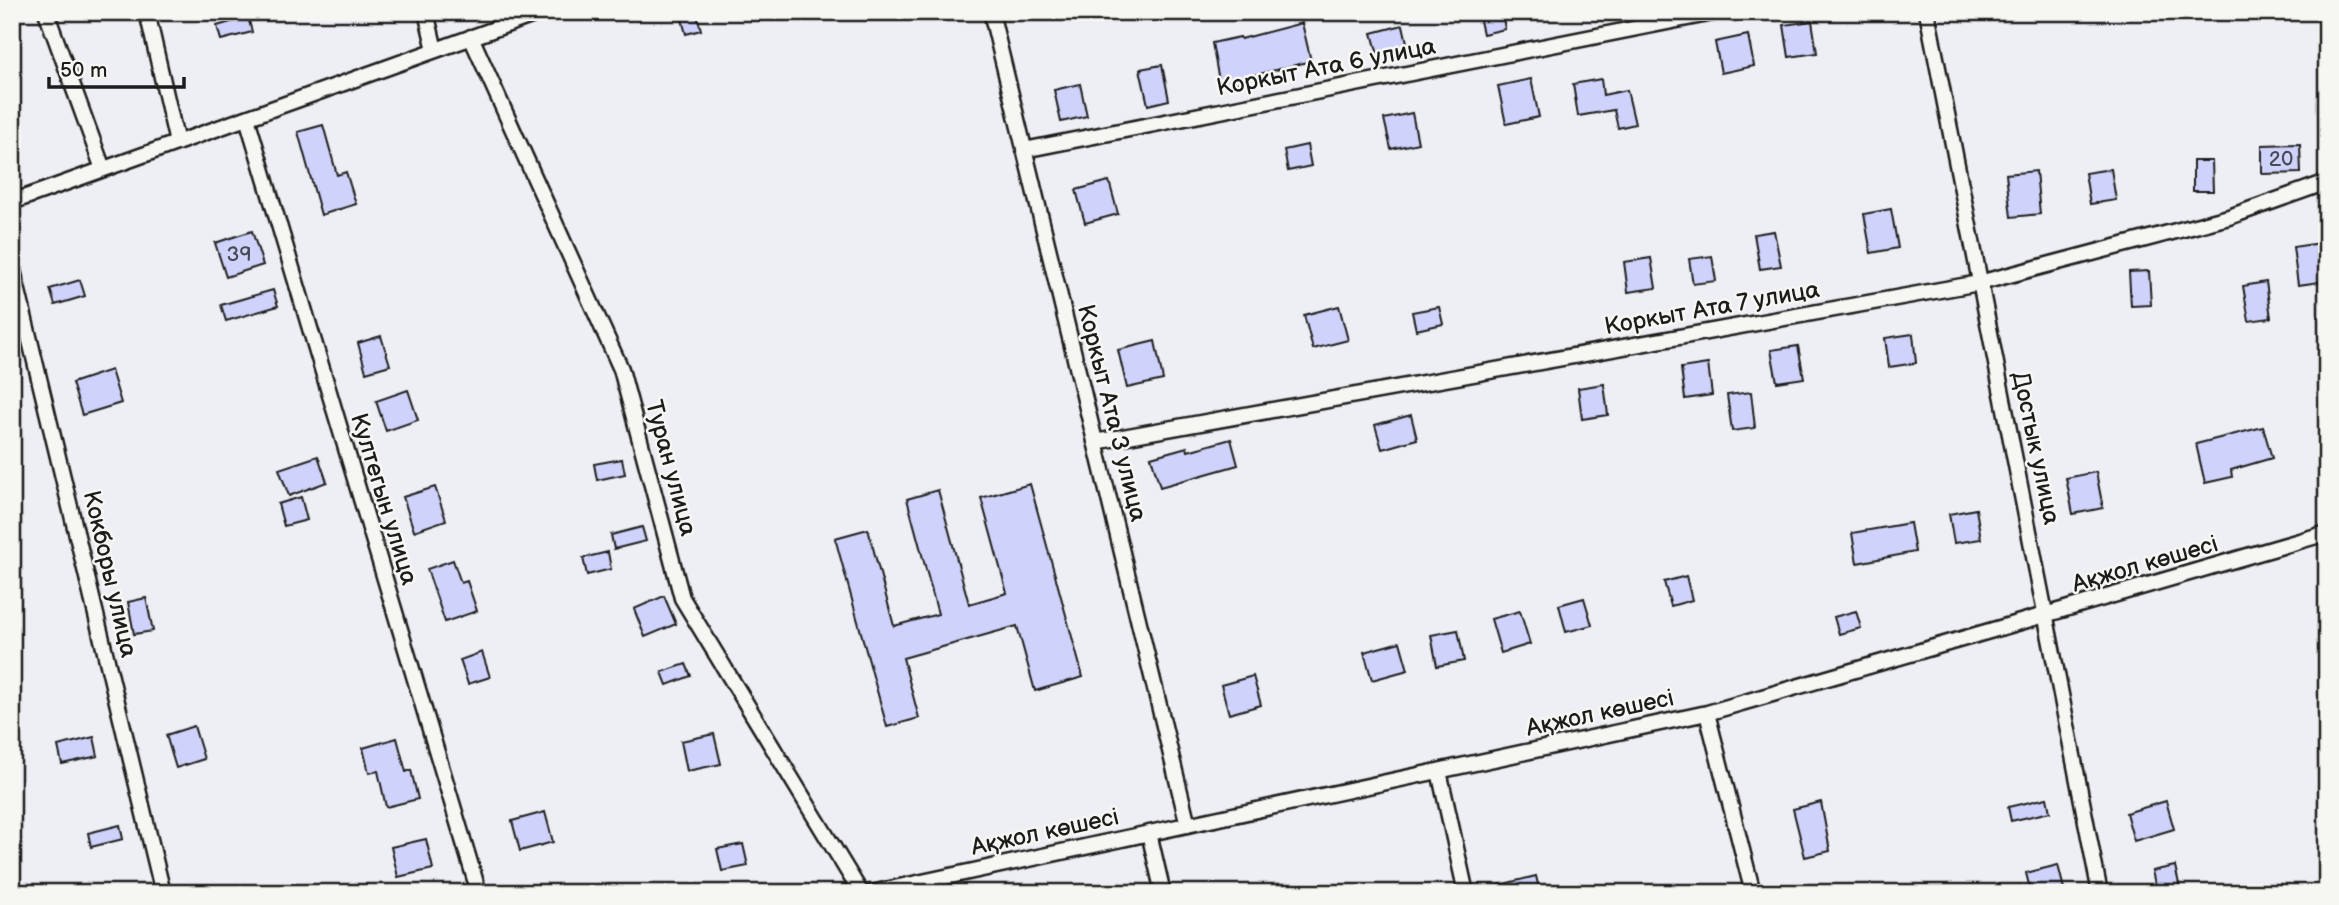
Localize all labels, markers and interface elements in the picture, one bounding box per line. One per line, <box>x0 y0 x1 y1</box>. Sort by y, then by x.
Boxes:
street label: Коркыт Ата 6 улица <box>1214 32 1438 102</box>
scale bar <box>49 46 184 90</box>
text: 50 m <box>60 58 107 83</box>
house number: 20 <box>2269 147 2293 172</box>
house number: 39 <box>226 242 252 267</box>
street label: Коркыт Ата 7 улица <box>1602 275 1822 341</box>
street label: Коркыт Ата 3 улица <box>1071 301 1153 525</box>
street label: Достык улица <box>2006 369 2066 527</box>
street label: Туран улица <box>639 397 703 539</box>
street label: Култегын улица <box>344 410 424 588</box>
street label: Кокборы улица <box>77 488 143 660</box>
street label: Ақжол көшесі <box>2068 529 2221 599</box>
street label: Ақжол көшесі <box>1522 683 1677 743</box>
street label: Ақжол көшесі <box>967 802 1122 862</box>

